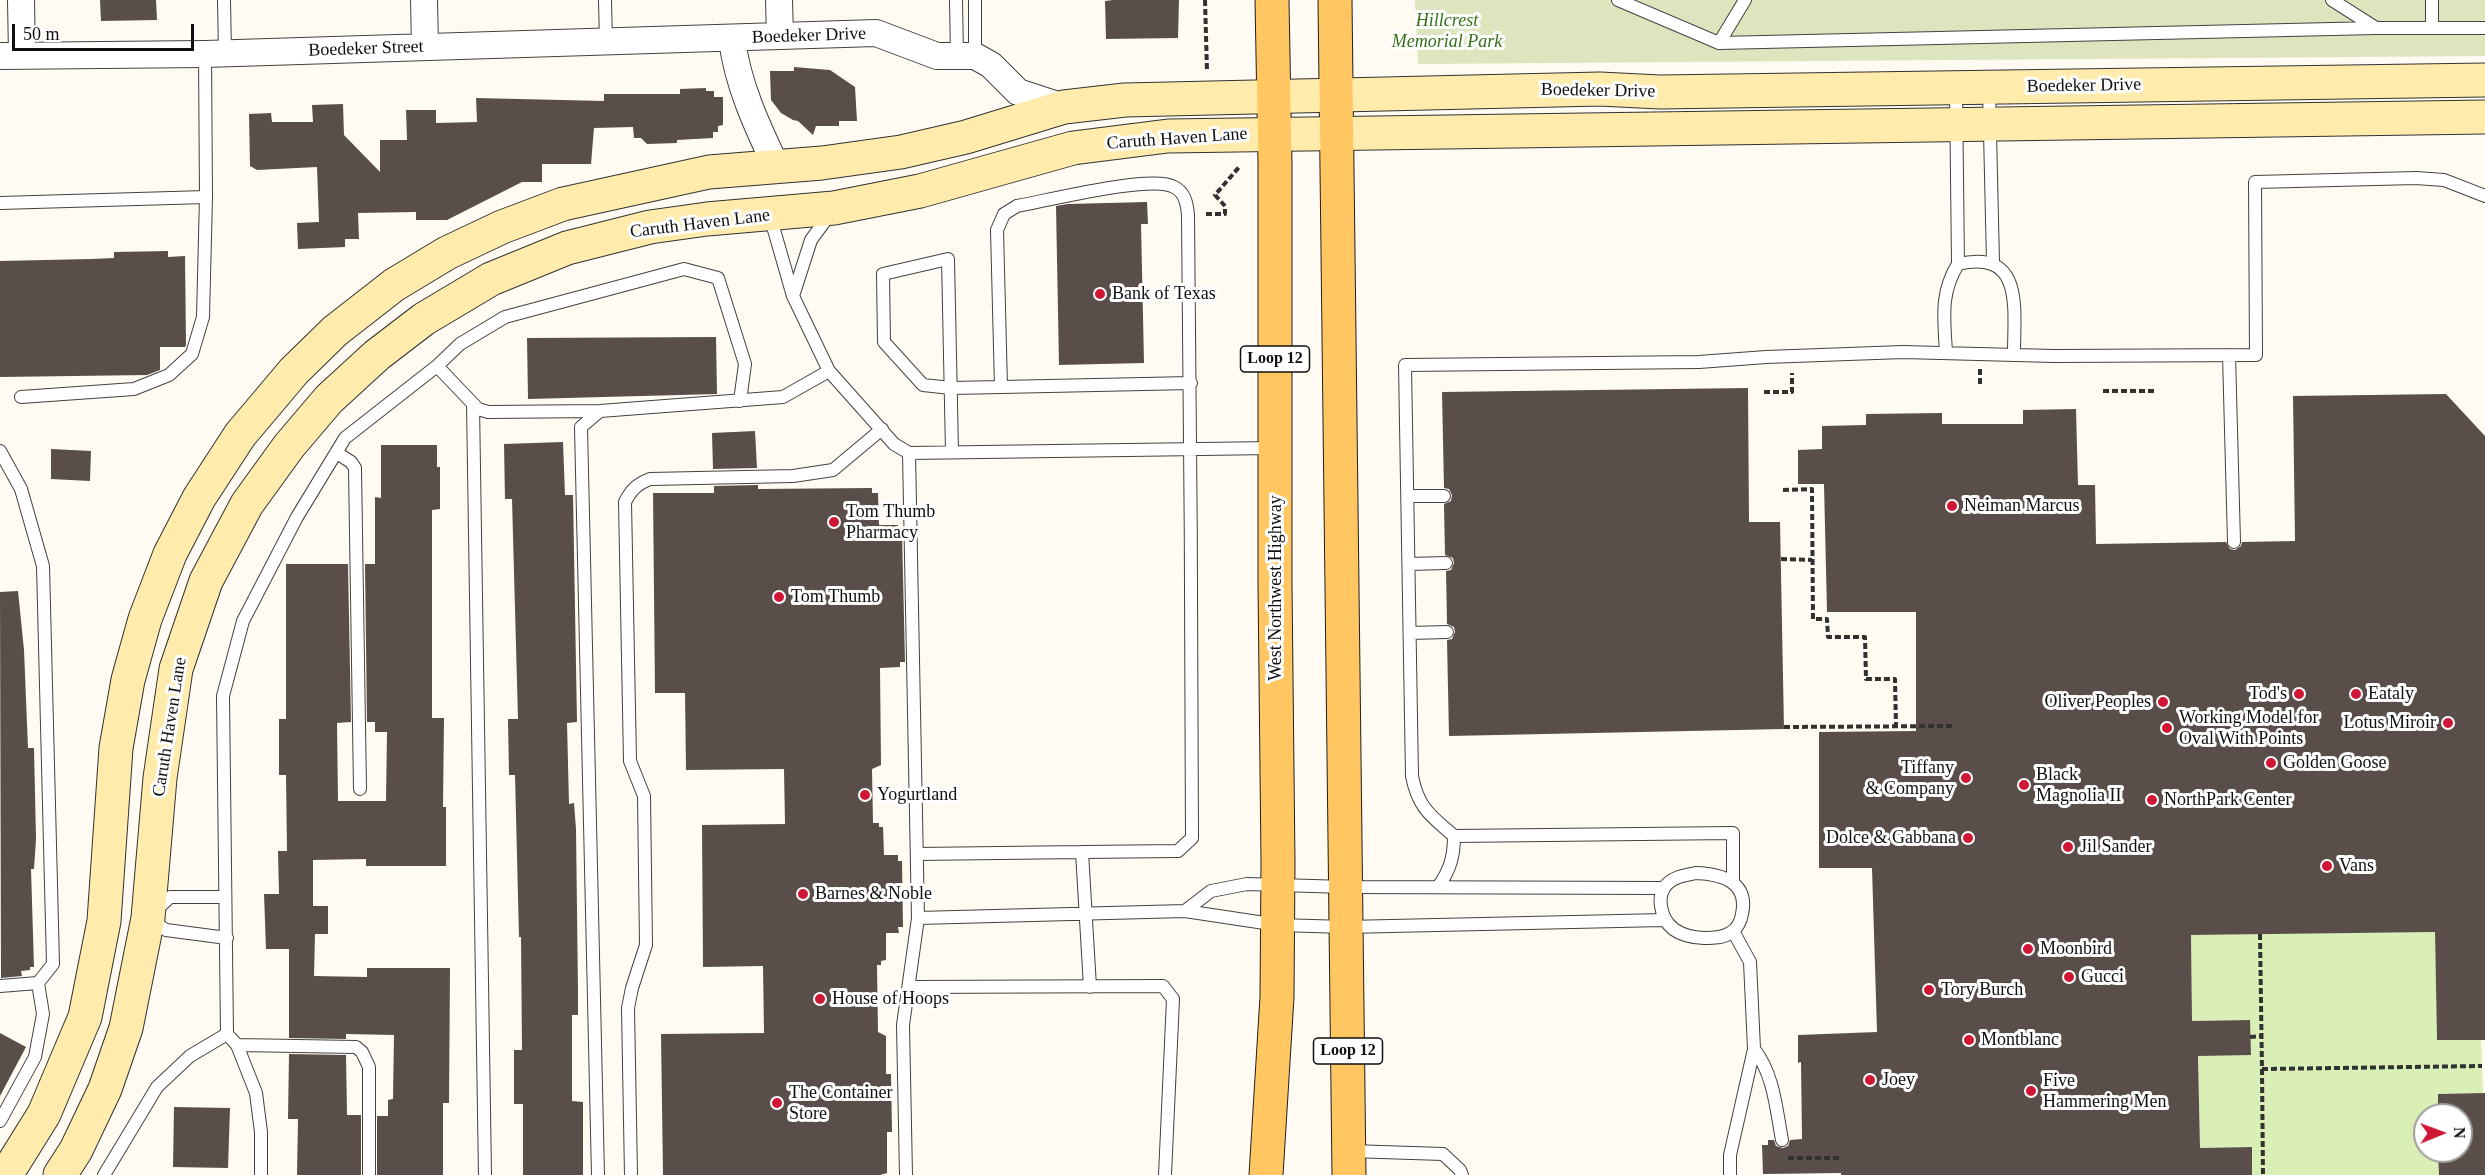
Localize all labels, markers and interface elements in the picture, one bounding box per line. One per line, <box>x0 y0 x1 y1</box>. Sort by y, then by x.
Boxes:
park label: Hillcrest Memorial Park <box>1392 10 1502 52</box>
scale bar <box>15 12 196 50</box>
street label: Boedeker Drive <box>751 23 867 49</box>
text: 50 m <box>23 24 60 44</box>
street label: Boedeker Street <box>308 36 424 62</box>
street label: Boedeker Drive <box>2027 74 2141 98</box>
street label: Boedeker Drive <box>1541 79 1655 103</box>
street label: Caruth Haven Lane <box>1106 123 1248 155</box>
street label: Caruth Haven Lane <box>629 205 771 243</box>
place label: Bank of Texas <box>1112 283 1216 305</box>
marker: Bank of Texas <box>1093 287 1107 301</box>
road number: Loop 12 <box>1240 346 1310 372</box>
street label: West Northwest Highway <box>1265 495 1287 681</box>
place label: Neiman Marcus <box>1964 495 2079 517</box>
marker: Neiman Marcus <box>1945 499 1959 513</box>
place label: Tom Thumb Pharmacy <box>846 501 935 544</box>
marker: Tom Thumb Pharmacy <box>827 515 841 529</box>
place label: Tom Thumb <box>791 586 880 608</box>
marker: Tom Thumb <box>772 590 786 604</box>
street label: Caruth Haven Lane <box>148 656 192 798</box>
place label: Tod's <box>2249 683 2287 705</box>
place label: Eataly <box>2368 683 2414 705</box>
marker: Tod's <box>2292 687 2306 701</box>
marker: Eataly <box>2349 687 2363 701</box>
place label: Oliver Peoples <box>2045 691 2151 713</box>
marker: Oliver Peoples <box>2156 695 2170 709</box>
place label: Working Model for Oval With Points <box>2179 707 2319 750</box>
place label: Lotus Miroir <box>2344 712 2436 734</box>
marker: Lotus Miroir <box>2441 716 2455 730</box>
marker: Working Model for Oval With Points <box>2160 721 2174 735</box>
place label: Golden Goose <box>2283 752 2386 774</box>
marker: Golden Goose <box>2264 756 2278 770</box>
place label: Tiffany & Company <box>1866 757 1954 800</box>
place label: Black Magnolia II <box>2036 764 2121 806</box>
marker: Tiffany & Company <box>1959 771 1973 785</box>
marker: Black Magnolia II <box>2017 778 2031 792</box>
place label: Yogurtland <box>877 784 957 806</box>
marker: Yogurtland <box>858 788 872 802</box>
place label: NorthPark Center <box>2164 789 2291 811</box>
marker: NorthPark Center <box>2145 793 2159 807</box>
place label: Dolce & Gabbana <box>1826 827 1956 849</box>
marker: Dolce & Gabbana <box>1961 831 1975 845</box>
place label: Jil Sander <box>2080 836 2151 858</box>
marker: Jil Sander <box>2061 840 2075 854</box>
place label: Vans <box>2339 855 2374 877</box>
marker: Vans <box>2320 859 2334 873</box>
place label: Barnes & Noble <box>815 883 932 905</box>
marker: Barnes & Noble <box>796 887 810 901</box>
place label: Moonbird <box>2040 938 2112 960</box>
marker: Moonbird <box>2021 942 2035 956</box>
place label: Gucci <box>2081 966 2124 988</box>
marker: Gucci <box>2062 970 2076 984</box>
place label: Tory Burch <box>1941 979 2023 1001</box>
marker: Tory Burch <box>1922 983 1936 997</box>
place label: House of Hoops <box>832 988 949 1010</box>
marker: House of Hoops <box>813 992 827 1006</box>
place label: Montblanc <box>1981 1029 2059 1051</box>
marker: Montblanc <box>1962 1033 1976 1047</box>
road number: Loop 12 <box>1314 1038 1382 1064</box>
place label: Joey <box>1882 1069 1915 1091</box>
place label: Five Hammering Men <box>2043 1070 2166 1112</box>
marker: Joey <box>1863 1073 1877 1087</box>
place label: The Container Store <box>789 1082 892 1124</box>
marker: Five Hammering Men <box>2024 1084 2038 1098</box>
marker: The Container Store <box>770 1096 784 1110</box>
north arrow <box>2413 1103 2473 1163</box>
text: N <box>2451 1127 2468 1139</box>

